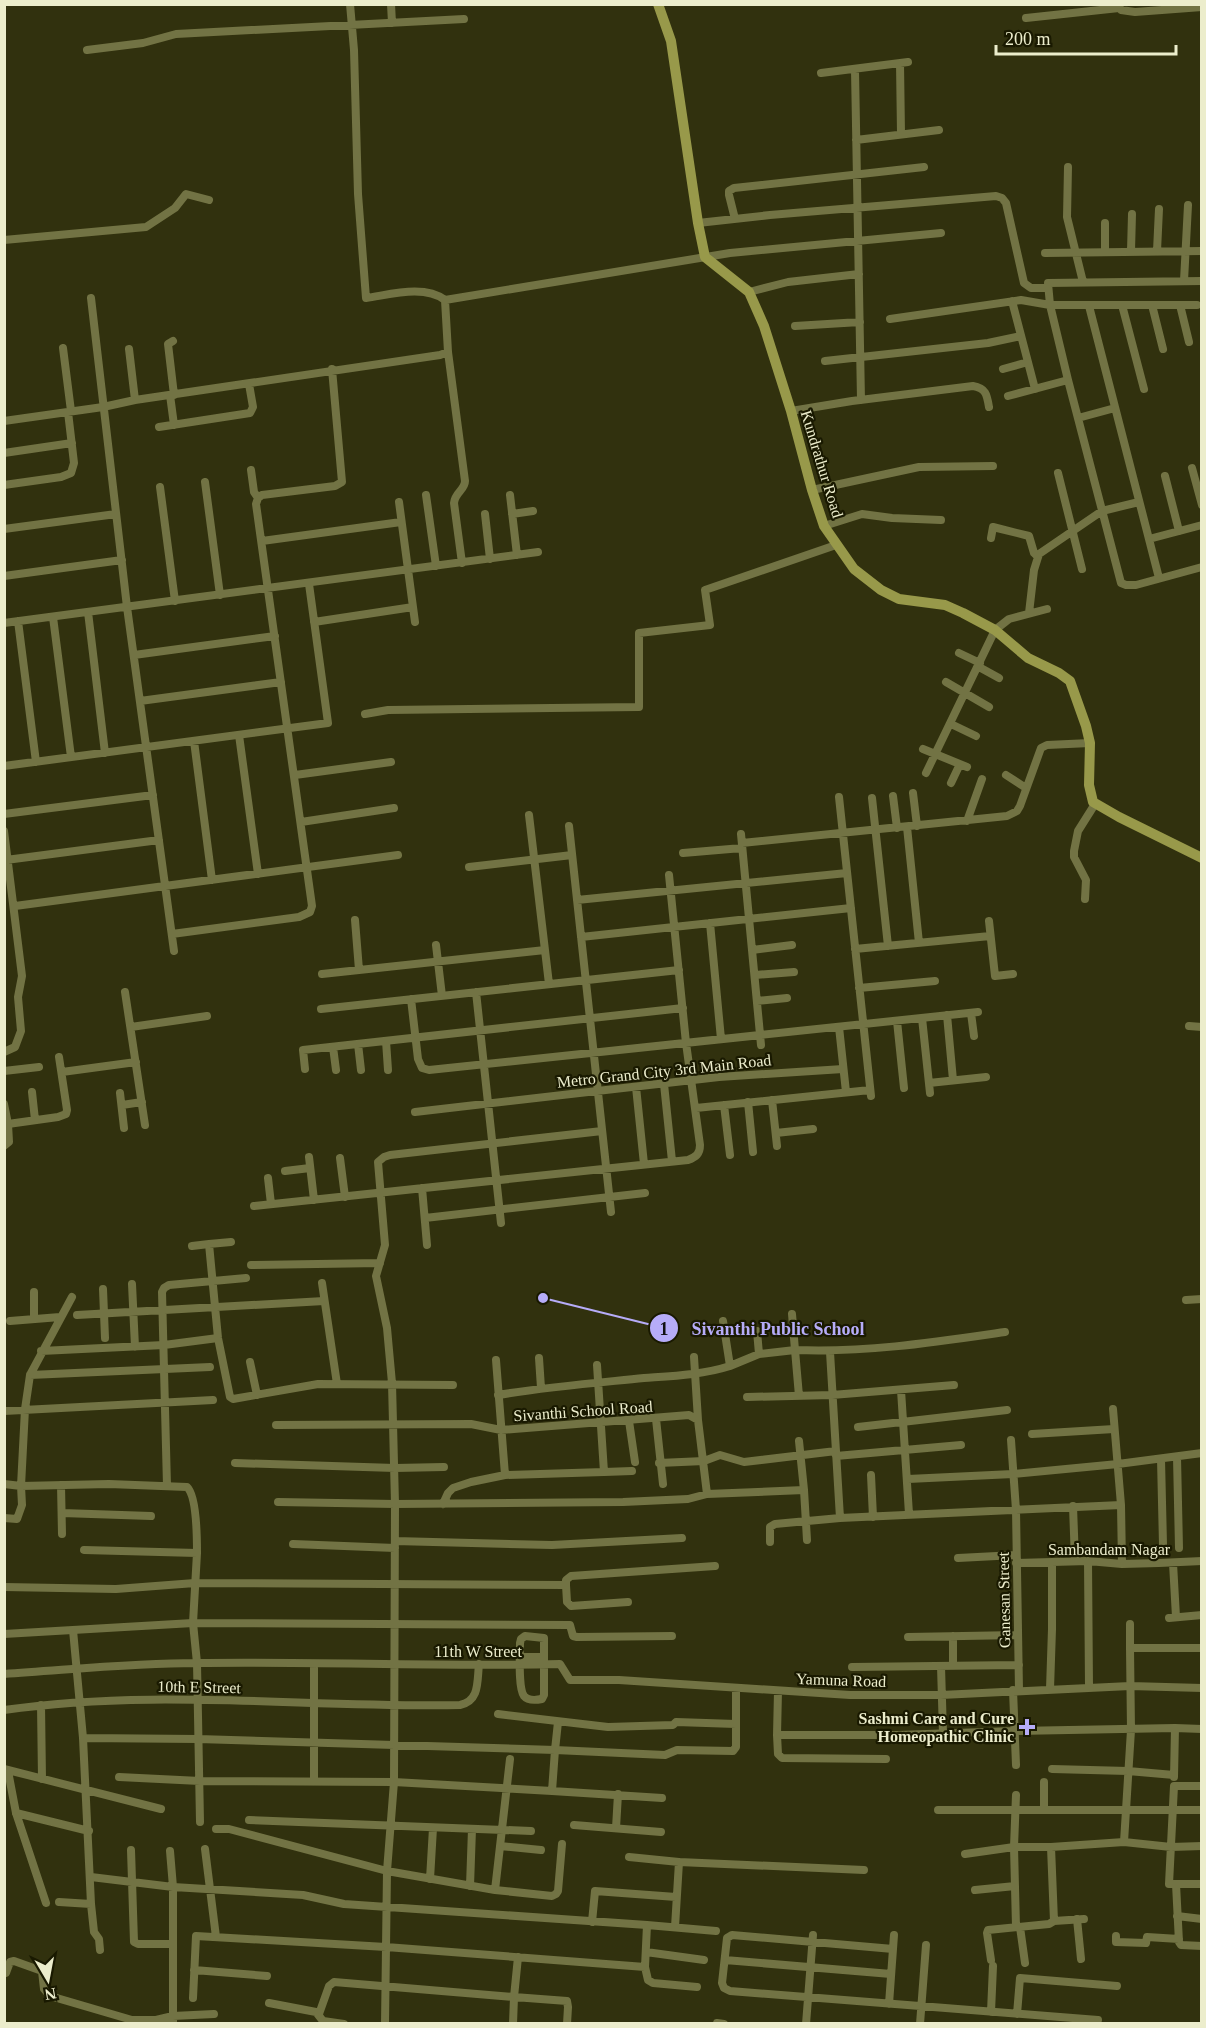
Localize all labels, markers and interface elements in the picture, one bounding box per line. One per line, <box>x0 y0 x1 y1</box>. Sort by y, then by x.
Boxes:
scale bar <box>996 18 1176 56</box>
text: 200 m <box>1005 29 1051 49</box>
street label: Kundrathur Road <box>798 408 846 520</box>
street label: Metro Grand City 3rd Main Road <box>556 1051 772 1092</box>
callout: Sivanthi Public School <box>649 1310 877 1346</box>
text: 1 <box>660 1319 669 1339</box>
text: Sivanthi Public School <box>691 1319 865 1339</box>
street label: Sivanthi School Road <box>513 1398 653 1424</box>
street label: Sambandam Nagar <box>1048 1541 1171 1559</box>
street label: Ganesan Street <box>995 1551 1013 1648</box>
street label: 11th W Street <box>434 1643 522 1660</box>
street label: Yamuna Road <box>796 1670 886 1690</box>
street label: 10th E Street <box>157 1678 241 1696</box>
place label: Sashmi Care and Cure Homeopathic Clinic <box>859 1710 1014 1746</box>
marker: Sashmi Care and Cure Homeopathic Clinic <box>1018 1718 1036 1736</box>
north arrow <box>18 1950 78 2010</box>
text: N <box>43 1985 58 2004</box>

